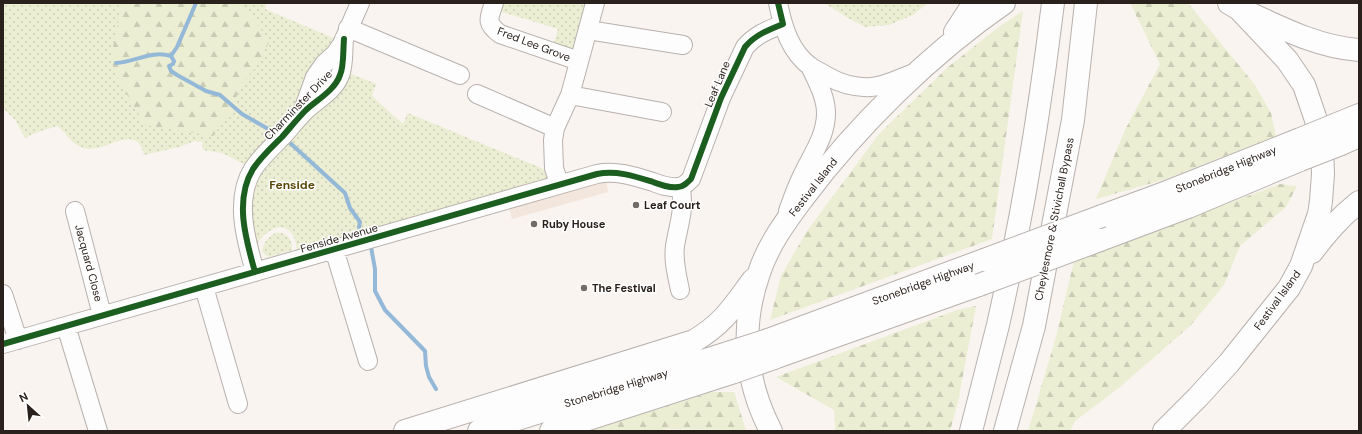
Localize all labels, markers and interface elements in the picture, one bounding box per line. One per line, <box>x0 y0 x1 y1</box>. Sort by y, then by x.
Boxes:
street label: Fred Lee Grove <box>496 24 572 64</box>
street label: Leaf Lane <box>701 59 733 109</box>
street label: Charminster Drive <box>261 67 335 143</box>
street label: Cheylesmore & Stivichall Bypass <box>1031 136 1077 302</box>
street label: Stonebridge Highway <box>1173 142 1279 196</box>
street label: Festival Island <box>786 155 840 219</box>
district label: Fenside <box>269 177 315 193</box>
place label: Leaf Court <box>644 198 701 212</box>
marker: Leaf Court <box>631 200 641 210</box>
place label: Ruby House <box>542 217 606 231</box>
marker: Ruby House <box>529 219 539 229</box>
street label: Fenside Avenue <box>299 220 379 256</box>
street label: Jacquard Close <box>72 223 106 303</box>
street label: Stonebridge Highway <box>870 258 976 308</box>
street label: Festival Island <box>1251 267 1304 333</box>
place label: The Festival <box>592 281 656 295</box>
marker: The Festival <box>579 283 589 293</box>
street label: Stonebridge Highway <box>562 366 670 410</box>
north arrow <box>8 386 48 426</box>
text: N <box>17 389 30 405</box>

